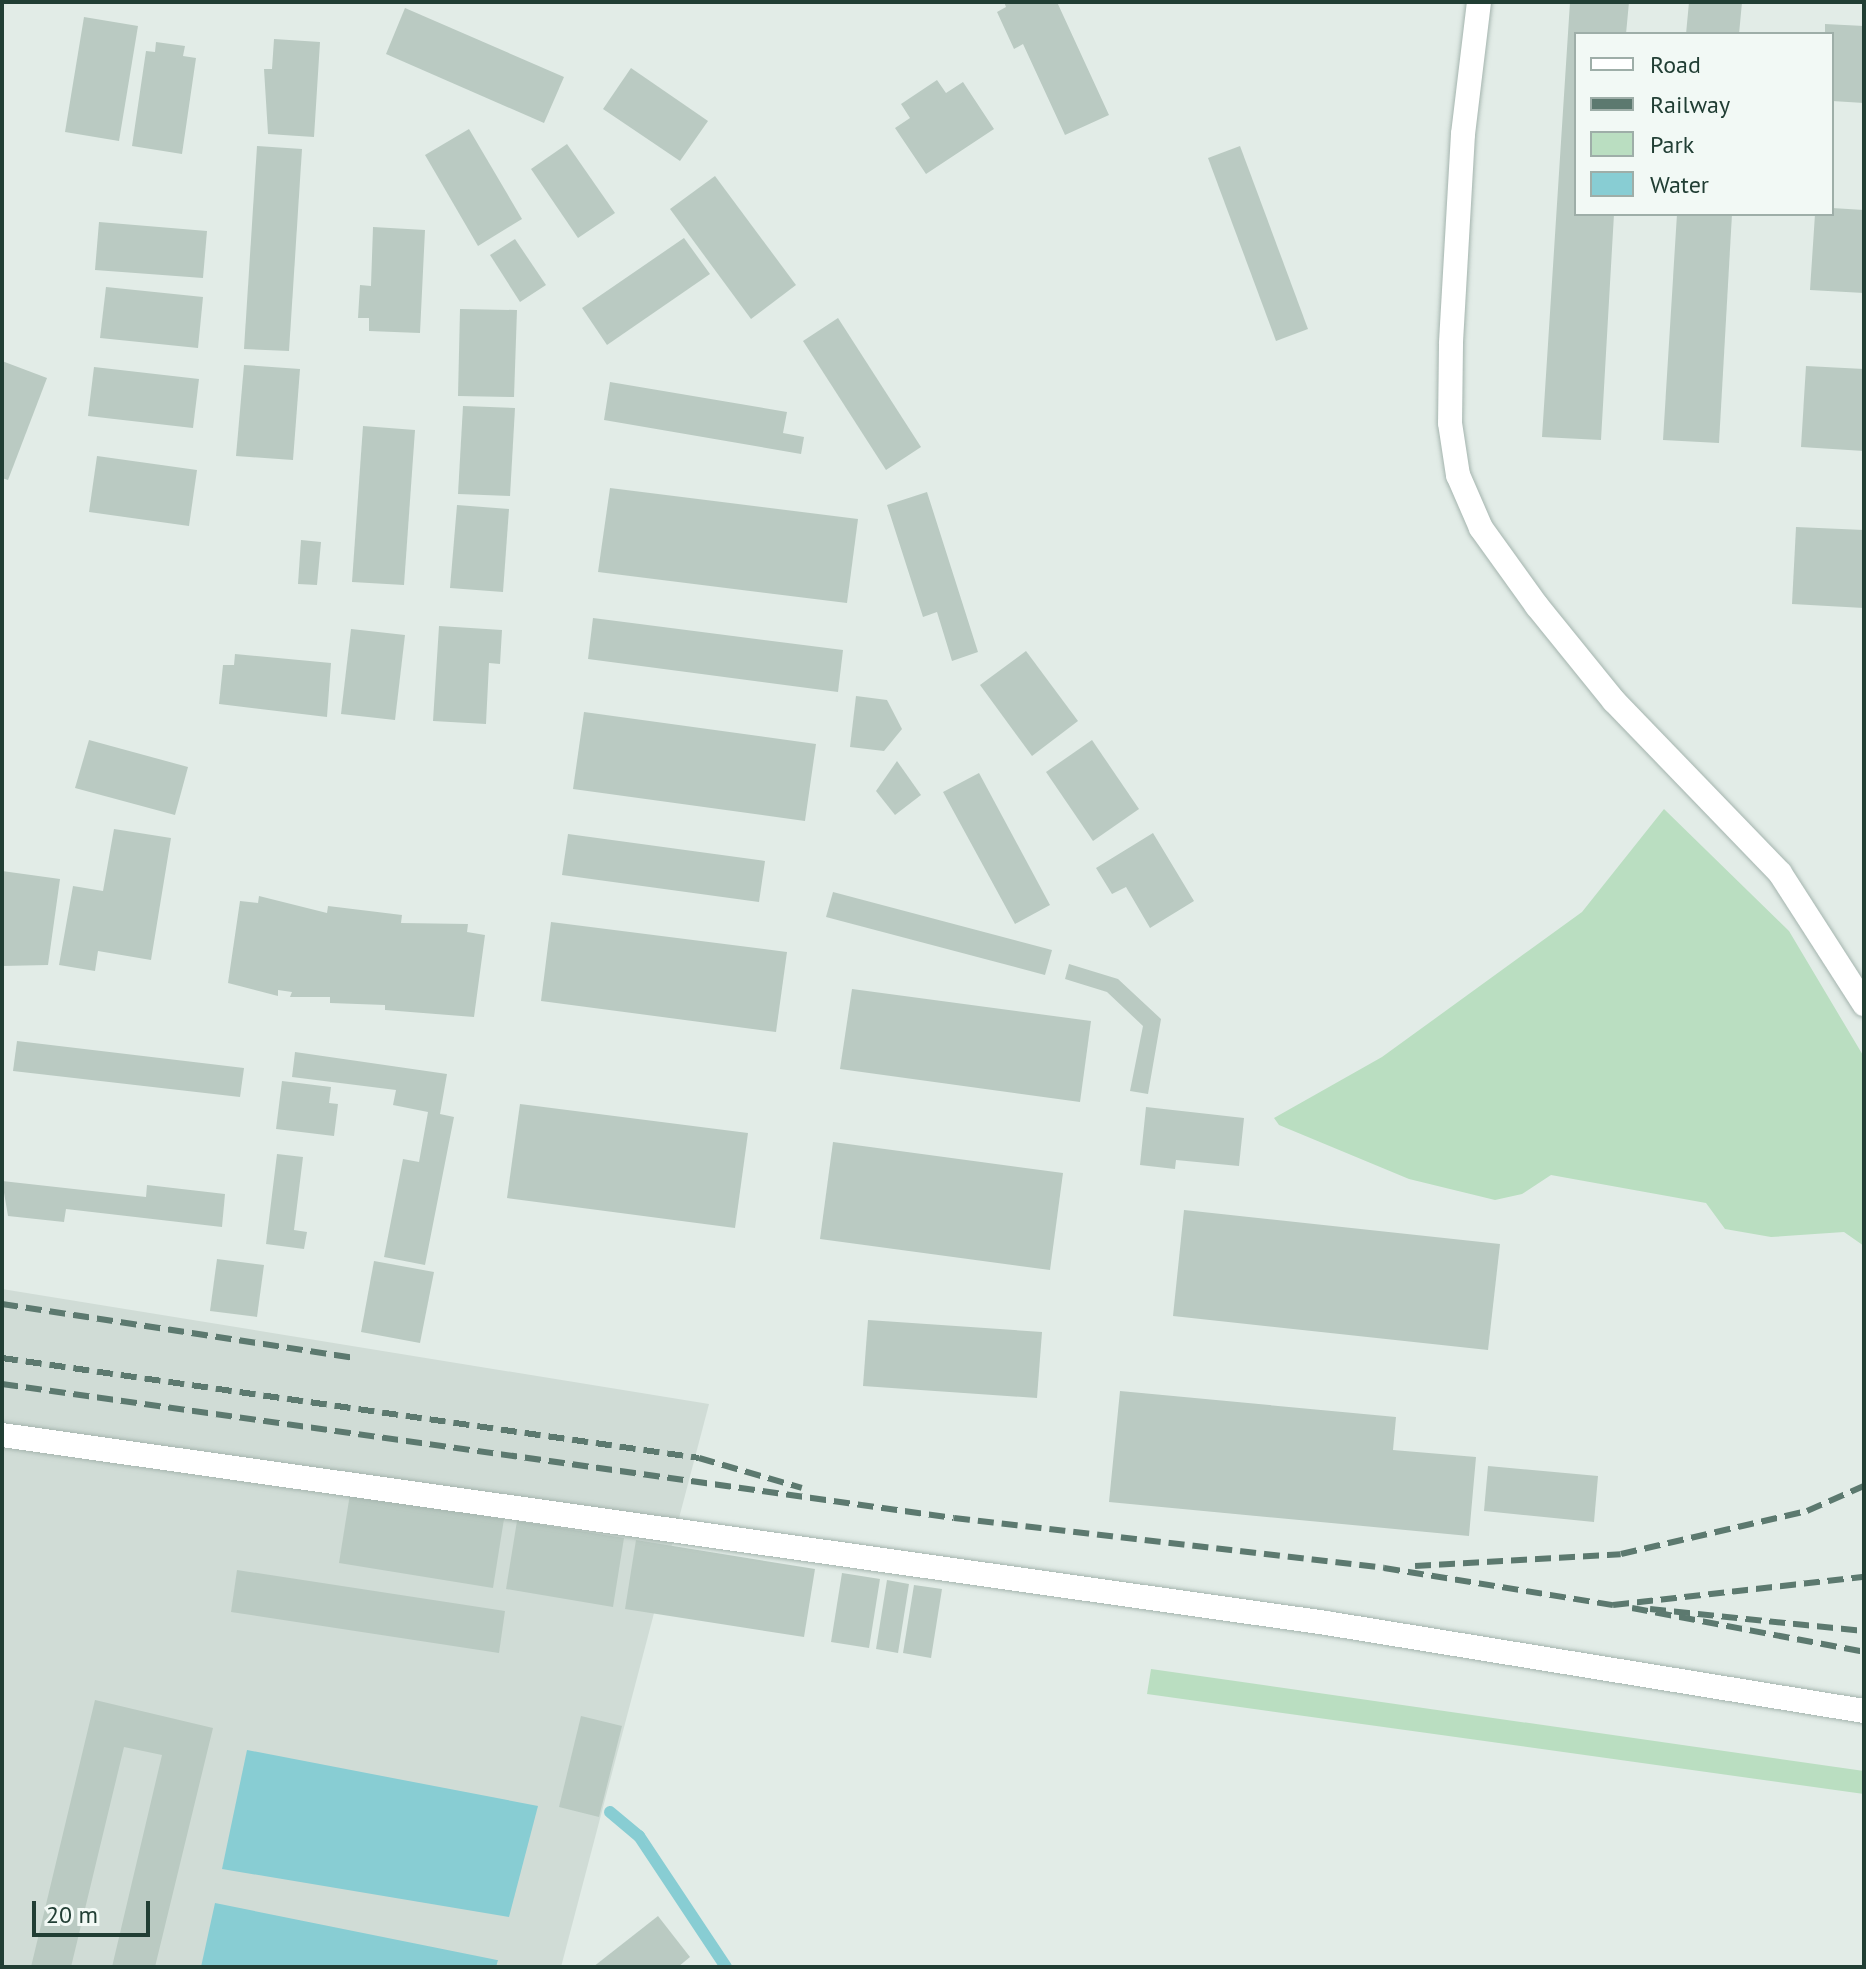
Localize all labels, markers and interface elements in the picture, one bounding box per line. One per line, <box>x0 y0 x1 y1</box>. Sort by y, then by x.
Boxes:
legend <box>1574 32 1834 216</box>
text: Road <box>1650 49 1701 80</box>
text: Railway <box>1650 89 1730 120</box>
text: Park <box>1650 129 1694 160</box>
text: Water <box>1650 169 1709 200</box>
scale bar <box>36 1885 154 1935</box>
text: 20 m <box>46 1899 98 1930</box>

